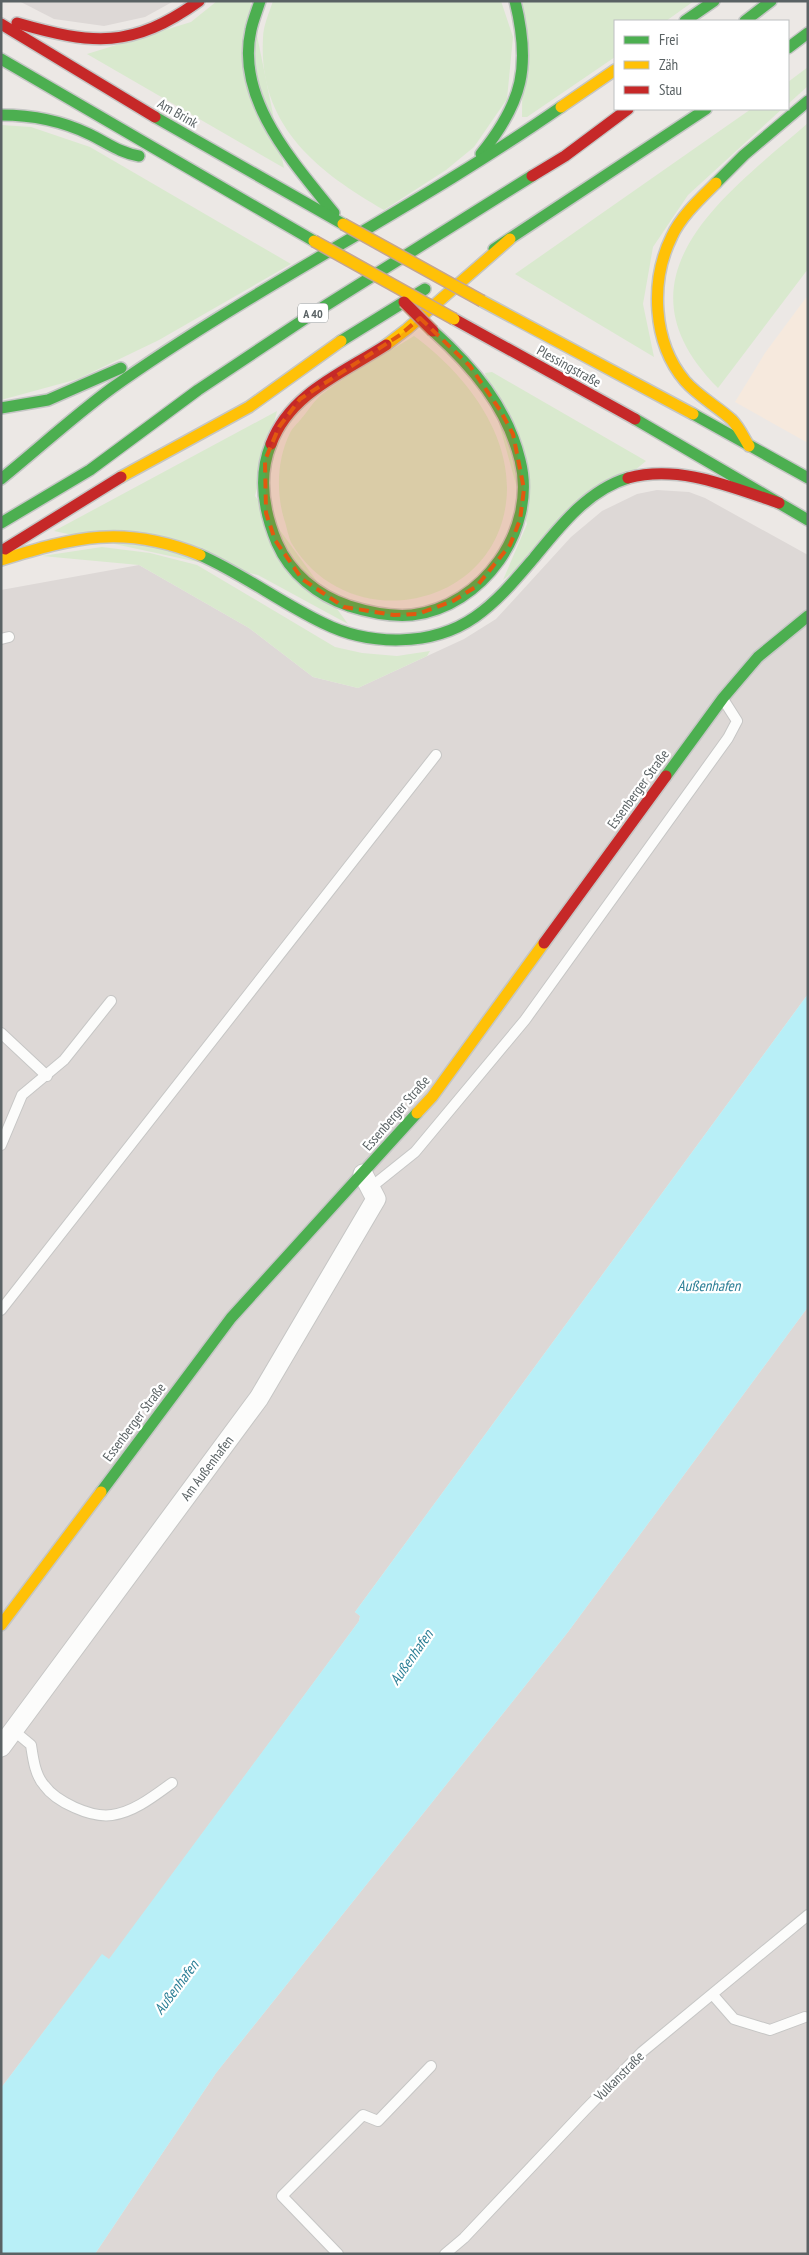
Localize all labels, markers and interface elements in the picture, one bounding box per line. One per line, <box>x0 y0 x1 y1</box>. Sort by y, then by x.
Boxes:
legend <box>614 20 789 110</box>
text: Frei <box>659 30 679 49</box>
text: Zäh <box>659 55 678 74</box>
text: Stau <box>659 80 682 99</box>
street label: Am Brink <box>155 94 202 132</box>
road number: A 40 <box>298 304 328 322</box>
street label: Plessingstraße <box>534 341 604 391</box>
street label: Essenberger Straße <box>603 746 673 832</box>
street label: Essenberger Straße <box>358 1072 434 1154</box>
water label: Außenhafen <box>678 1276 742 1295</box>
street label: Essenberger Straße <box>99 1379 169 1465</box>
street label: Am Außenhafen <box>177 1432 237 1504</box>
water label: Außenhafen <box>385 1625 438 1688</box>
water label: Außenhafen <box>150 1955 203 2018</box>
street label: Vulkanstraße <box>590 2047 648 2105</box>

